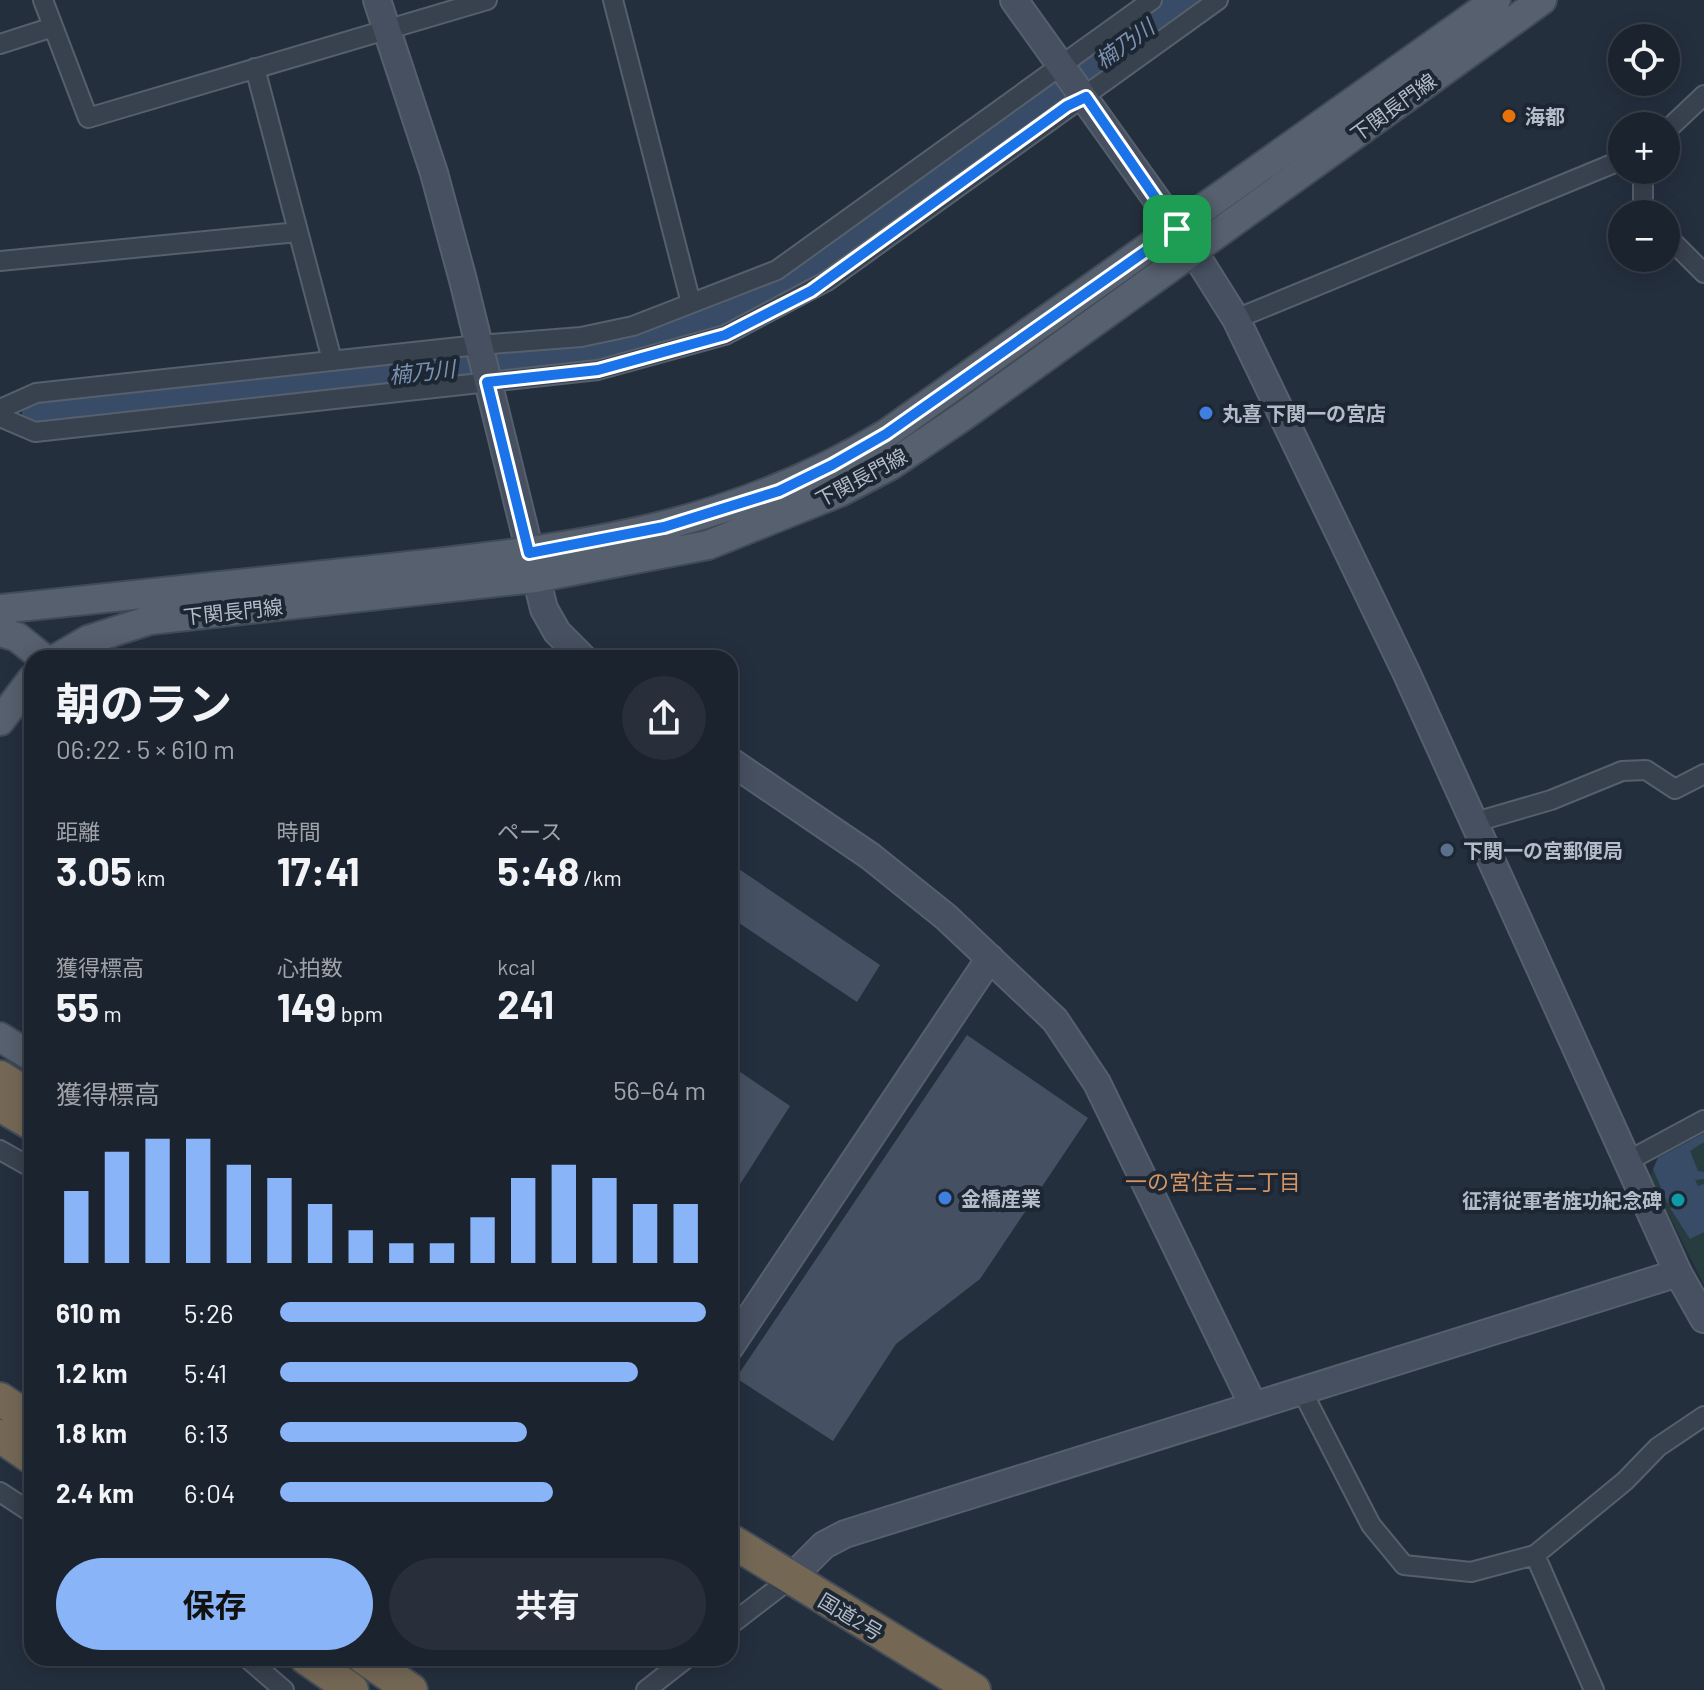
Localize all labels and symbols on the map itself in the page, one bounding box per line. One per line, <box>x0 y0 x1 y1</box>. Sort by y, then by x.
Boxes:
water label: 楠乃川 <box>1090 12 1160 73</box>
street label: 下関長門線 <box>1345 68 1441 146</box>
place label: 海都 <box>1525 104 1565 128</box>
marker: 海都 <box>1500 107 1518 125</box>
pin <box>1143 195 1211 263</box>
water label: 楠乃川 <box>388 354 458 387</box>
place label: 丸喜 下関一の宮店 <box>1222 401 1386 425</box>
marker: 丸喜 下関一の宮店 <box>1197 404 1215 422</box>
street label: 下関長門線 <box>811 443 911 511</box>
street label: 下関長門線 <box>182 594 284 628</box>
place label: 下関一の宮郵便局 <box>1463 838 1623 862</box>
marker: 下関一の宮郵便局 <box>1438 841 1456 859</box>
district label: 一の宮住吉二丁目 <box>1125 1168 1301 1194</box>
place label: 金橋産業 <box>961 1186 1041 1210</box>
place label: 征清従軍者旌功紀念碑 <box>1462 1188 1662 1212</box>
marker: 金橋産業 <box>936 1189 954 1207</box>
marker: 征清従軍者旌功紀念碑 <box>1669 1191 1687 1209</box>
street label: 国道2号 <box>815 1587 887 1645</box>

